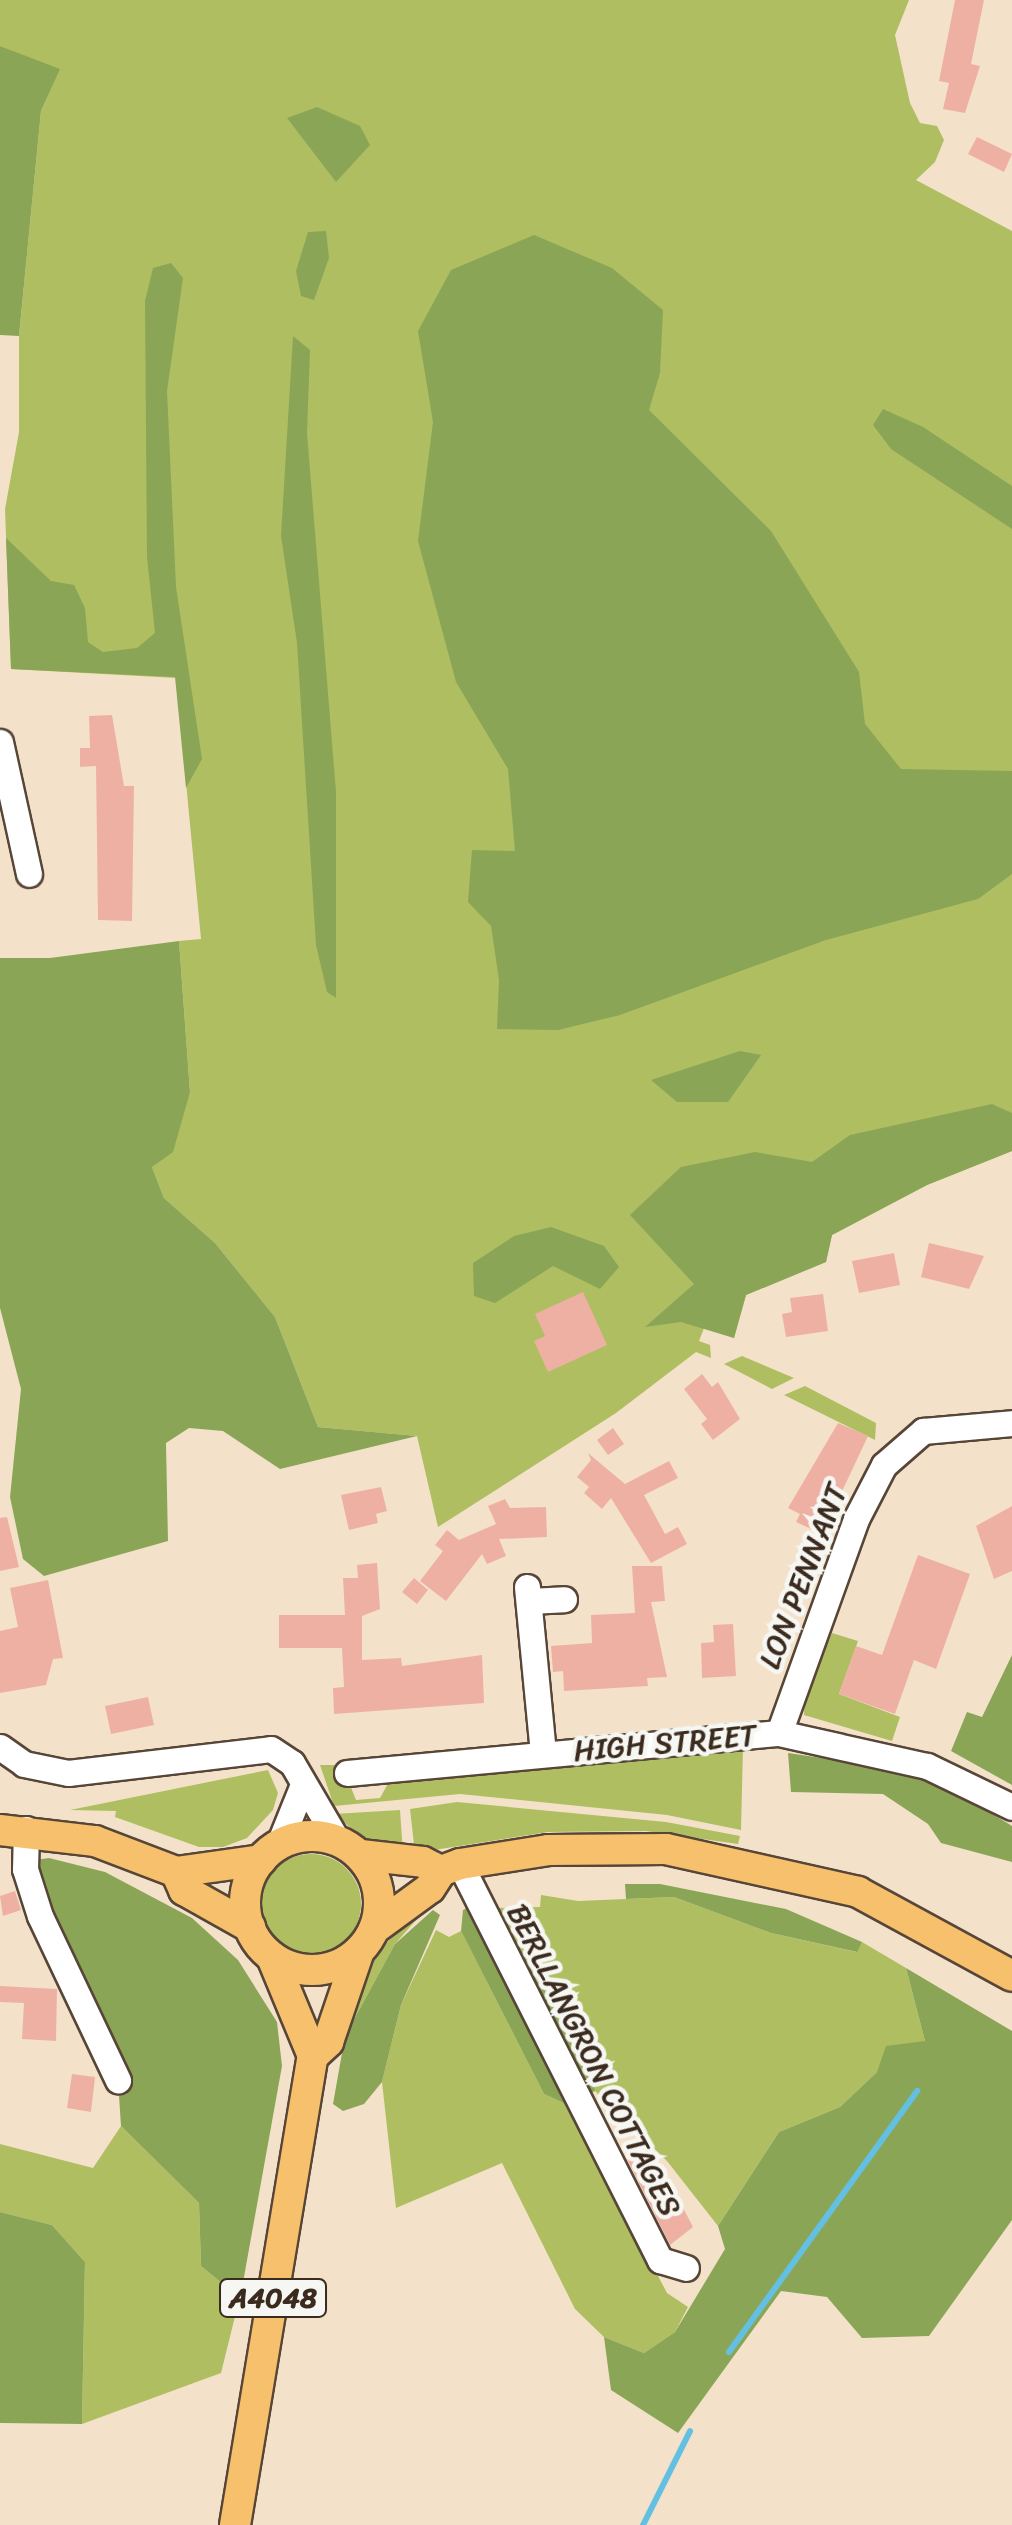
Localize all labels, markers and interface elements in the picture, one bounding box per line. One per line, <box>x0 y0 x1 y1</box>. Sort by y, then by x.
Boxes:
street label: LON PENNANT <box>751 1479 855 1673</box>
street label: HIGH STREET <box>572 1717 758 1769</box>
street label: BERLLANGRON COTTAGES <box>500 1898 688 2222</box>
road number: A4048 <box>218 2275 328 2321</box>

